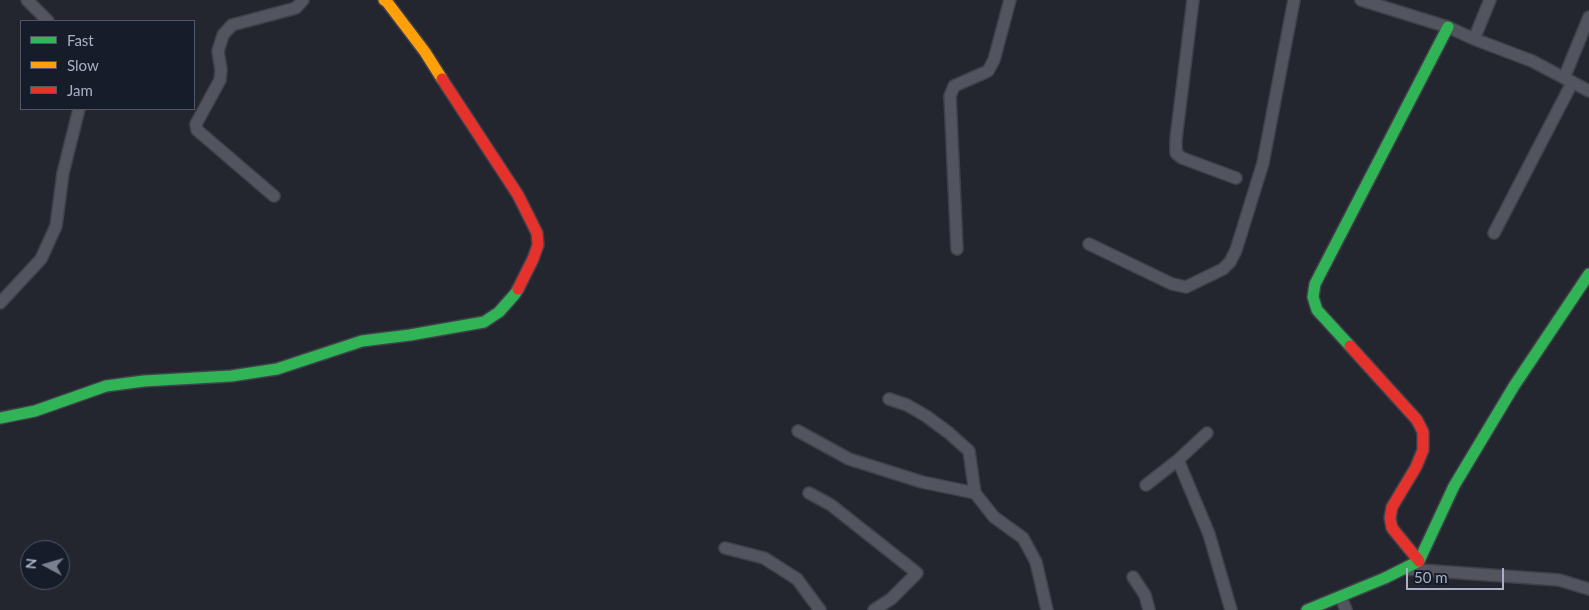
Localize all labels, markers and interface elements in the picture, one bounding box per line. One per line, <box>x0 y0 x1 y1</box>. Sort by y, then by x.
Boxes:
legend <box>20 20 195 110</box>
text: Fast <box>67 31 94 49</box>
text: Slow <box>67 56 99 74</box>
text: Jam <box>67 81 93 99</box>
north arrow <box>20 540 70 590</box>
text: N <box>22 557 40 570</box>
scale bar <box>1409 558 1506 590</box>
text: 50 m <box>1414 568 1448 586</box>

